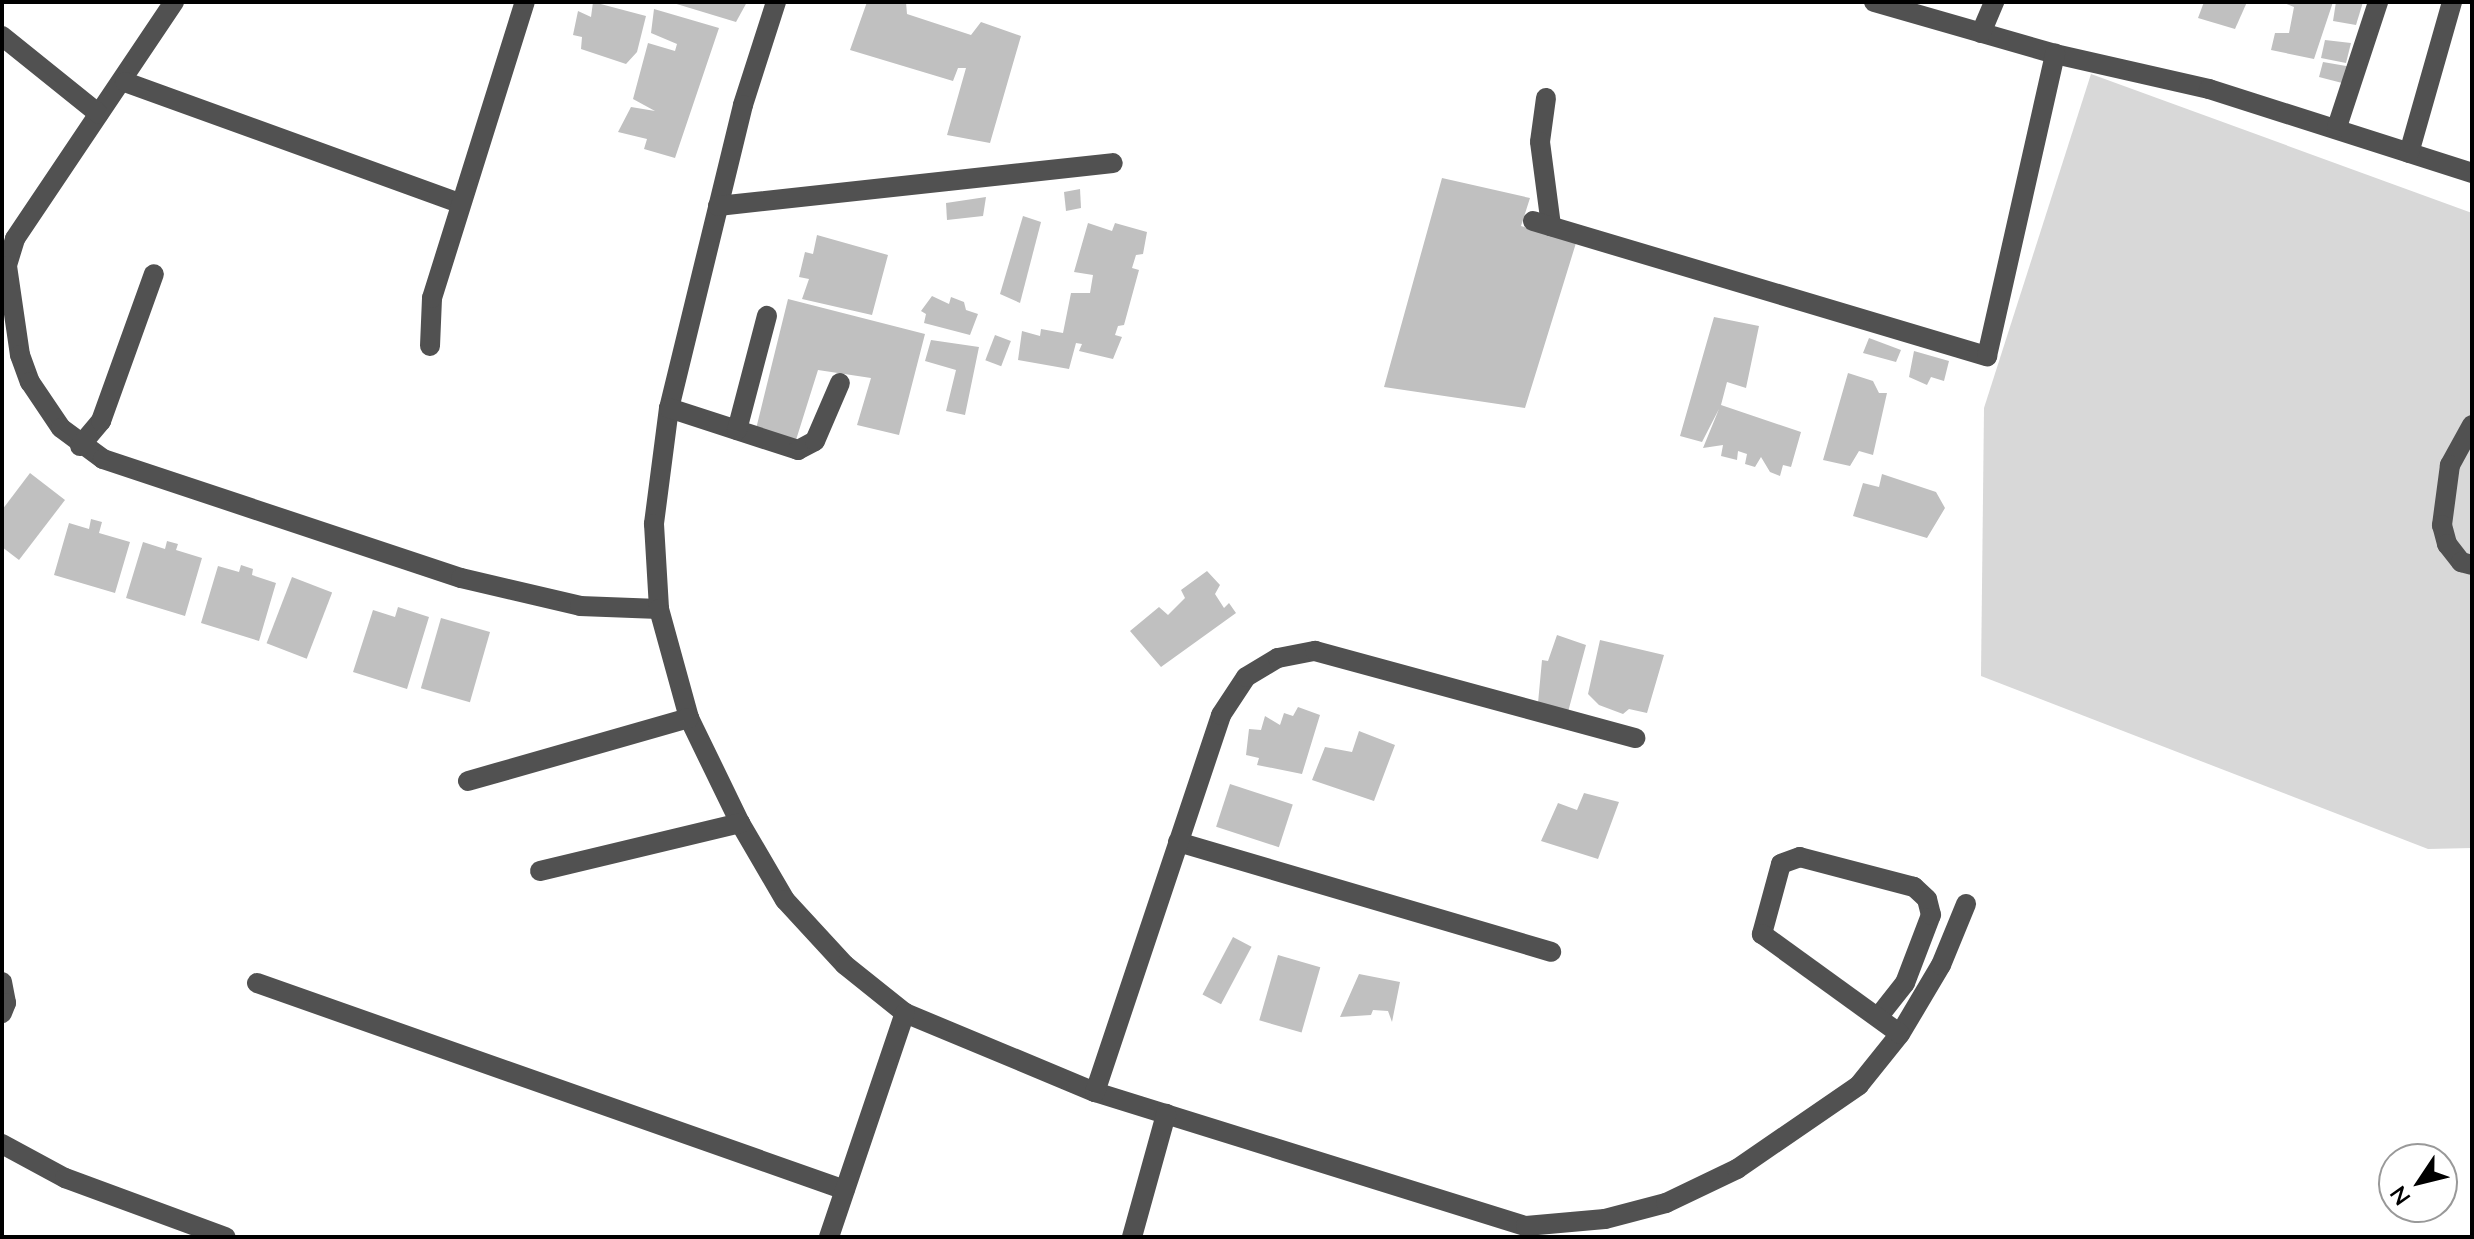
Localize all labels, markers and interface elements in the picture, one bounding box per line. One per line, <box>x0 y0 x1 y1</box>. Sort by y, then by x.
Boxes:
north arrow <box>2378 1143 2458 1223</box>
text: N <box>2384 1181 2415 1211</box>

